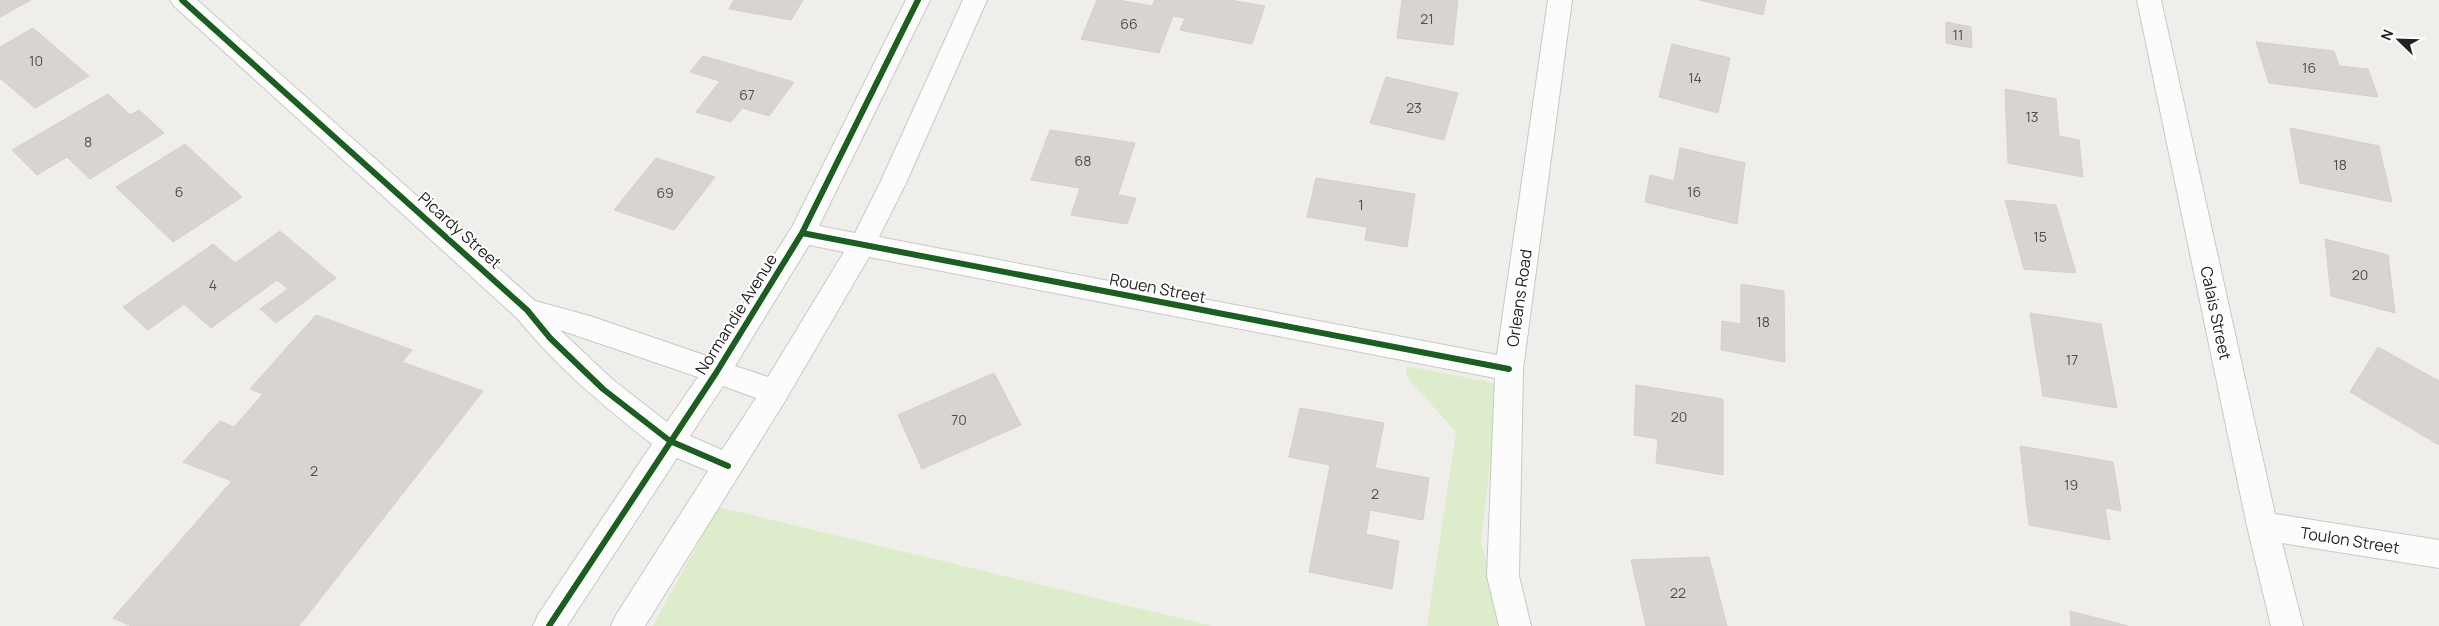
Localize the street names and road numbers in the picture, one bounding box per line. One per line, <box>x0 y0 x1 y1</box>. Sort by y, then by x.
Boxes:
street label: Picardy Street <box>414 187 506 273</box>
street label: Orleans Road <box>1501 248 1537 348</box>
street label: Normandie Avenue <box>690 249 782 379</box>
street label: Calais Street <box>2195 264 2237 362</box>
street label: Rouen Street <box>1108 268 1208 308</box>
street label: Toulon Street <box>2299 521 2401 559</box>

